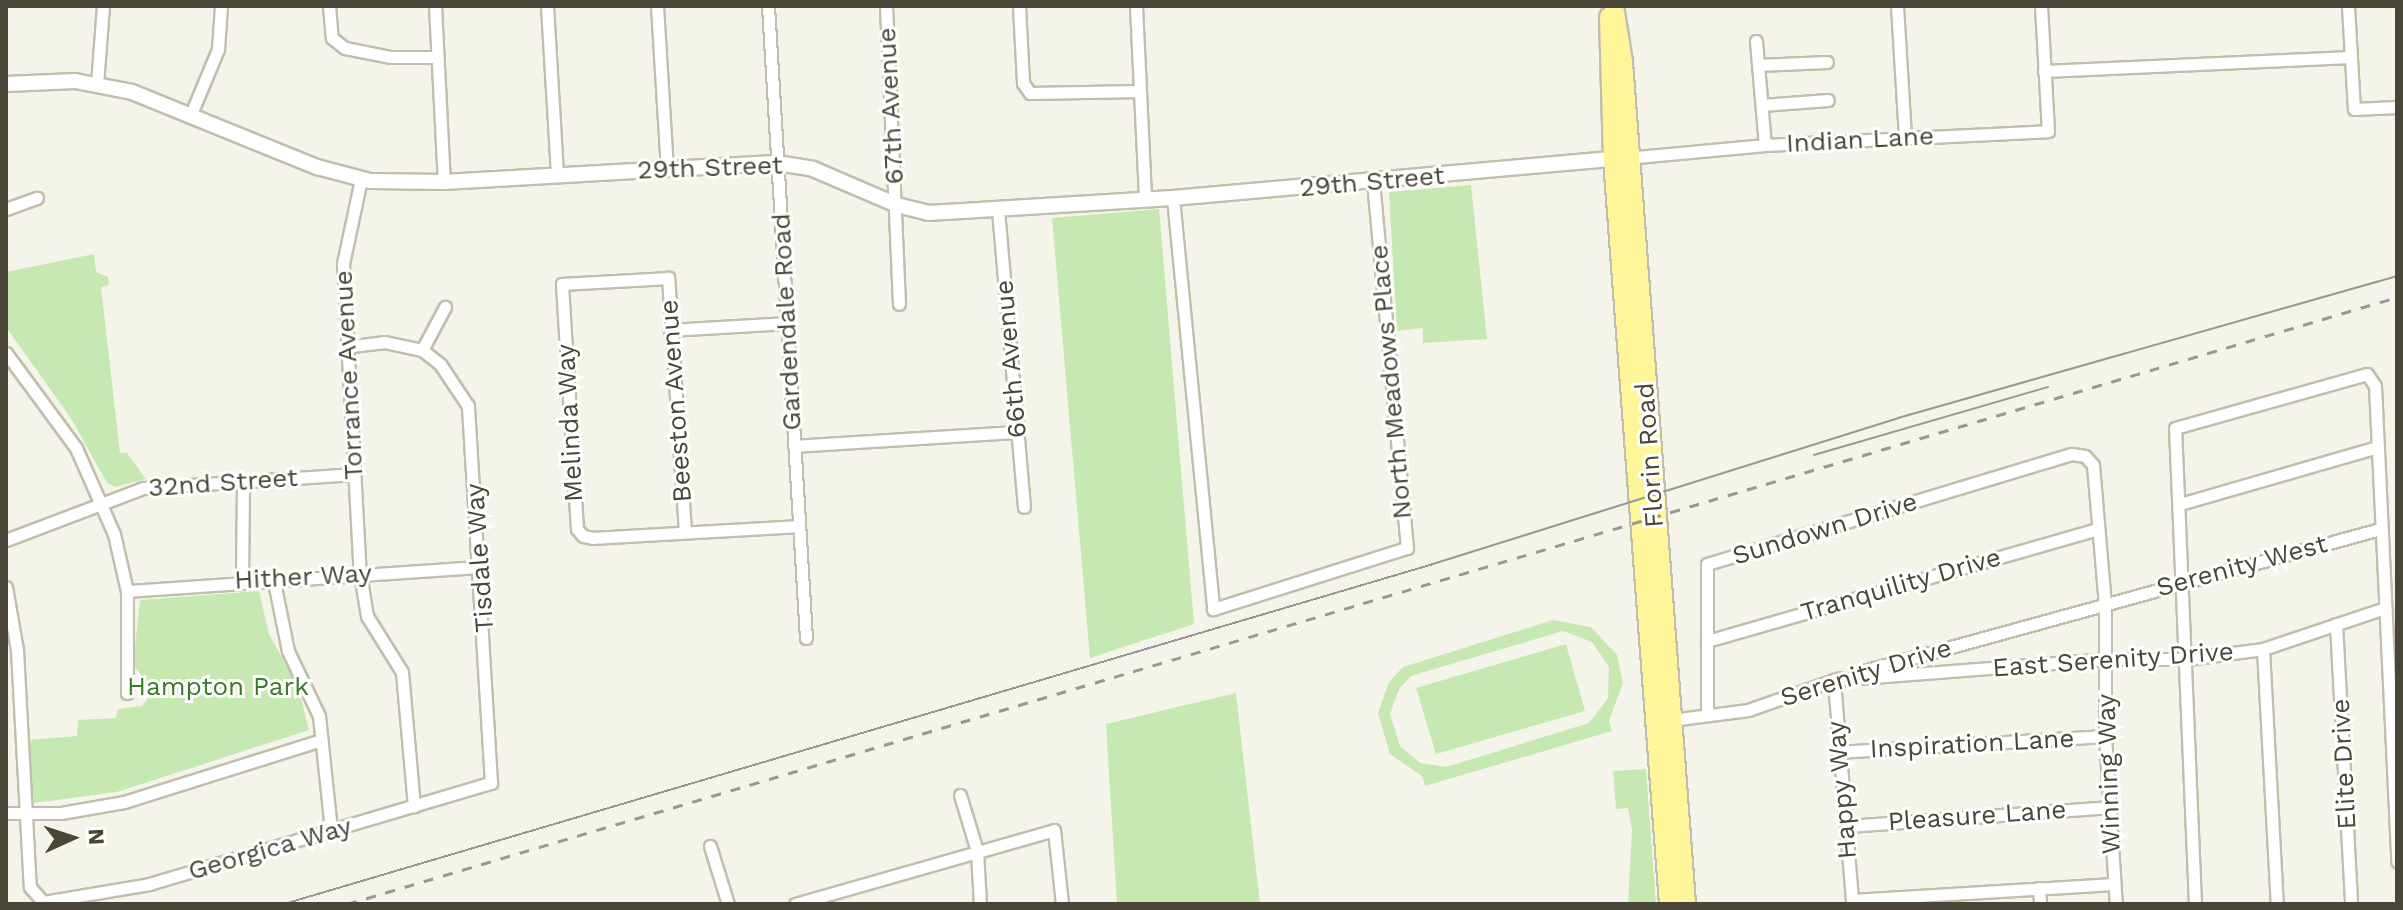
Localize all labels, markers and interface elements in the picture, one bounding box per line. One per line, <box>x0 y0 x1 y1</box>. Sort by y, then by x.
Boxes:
street label: 67th Avenue <box>871 26 911 186</box>
street label: Indian Lane <box>1785 121 1935 159</box>
street label: 29th Street <box>637 150 783 186</box>
street label: 29th Street <box>1298 160 1446 204</box>
street label: Gardendale Road <box>766 213 808 431</box>
street label: North Meadows Place <box>1363 243 1419 521</box>
street label: Torrance Avenue <box>328 269 370 481</box>
street label: 66th Avenue <box>989 278 1033 440</box>
street label: Beeston Avenue <box>653 298 699 504</box>
street label: Melinda Way <box>550 343 590 503</box>
street label: Florin Road <box>1629 381 1671 529</box>
street label: 32nd Street <box>147 462 299 504</box>
street label: Tisdale Way <box>459 482 501 634</box>
street label: Sundown Drive <box>1729 486 1921 572</box>
street label: Serenity West <box>2153 528 2331 604</box>
street label: Tranquility Drive <box>1797 541 2005 629</box>
street label: Hither Way <box>233 558 373 596</box>
street label: Serenity Drive <box>1776 632 1956 714</box>
street label: East Serenity Drive <box>1991 636 2235 684</box>
park label: Hampton Park <box>127 671 309 703</box>
street label: Winning Way <box>2091 693 2127 855</box>
street label: Elite Drive <box>2325 698 2363 830</box>
street label: Happy Way <box>1820 719 1864 861</box>
street label: Inspiration Lane <box>1869 723 2075 765</box>
street label: Pleasure Lane <box>1887 794 2067 838</box>
north arrow <box>32 798 112 878</box>
street label: Georgica Way <box>184 811 356 887</box>
text: N <box>84 828 109 846</box>

